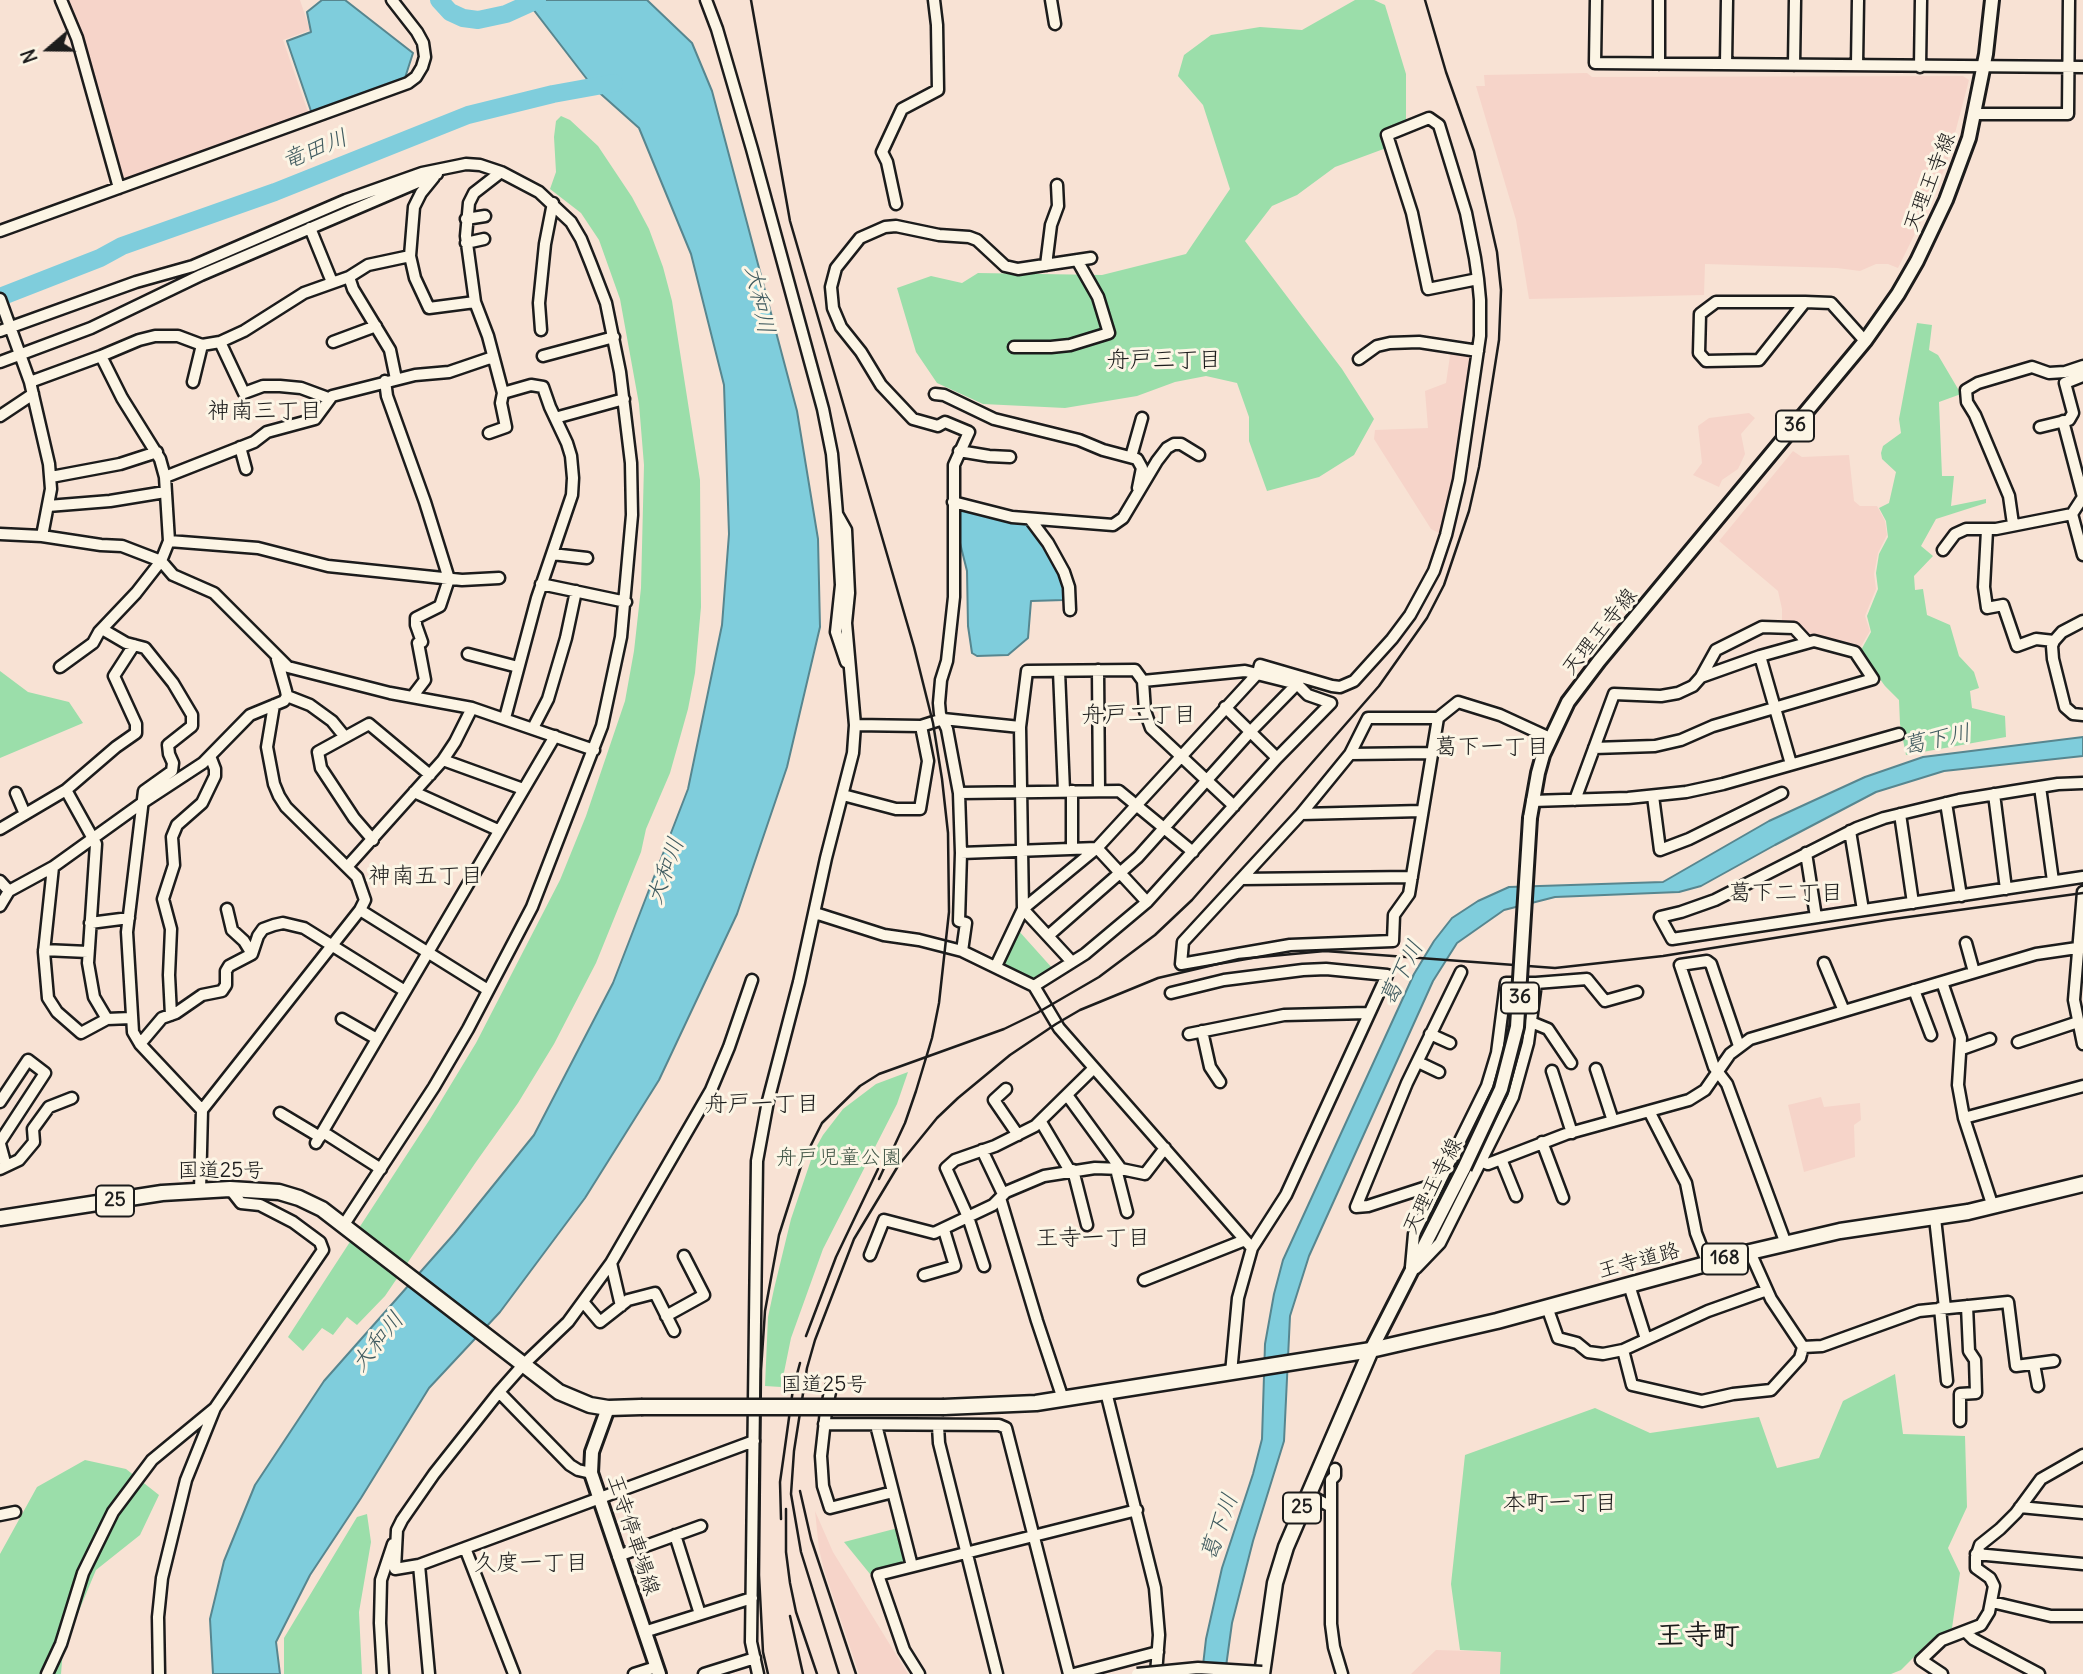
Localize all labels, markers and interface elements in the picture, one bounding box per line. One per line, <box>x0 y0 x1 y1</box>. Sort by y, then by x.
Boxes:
north arrow <box>14 14 84 84</box>
text: N <box>16 46 43 66</box>
water label: 竜田川 <box>278 124 352 176</box>
street label: 天理王寺線 <box>1899 129 1961 235</box>
water label: 大和川 <box>738 263 780 337</box>
district label: 舟戸三丁目 <box>1107 346 1221 374</box>
district label: 神南三丁目 <box>208 397 322 425</box>
road number: 36 <box>1776 410 1814 442</box>
street label: 天理王寺線 <box>1557 583 1643 681</box>
district label: 舟戸二丁目 <box>1082 701 1196 729</box>
water label: 葛下川 <box>1900 719 1974 761</box>
district label: 葛下一丁目 <box>1435 733 1549 761</box>
water label: 大和川 <box>641 834 691 908</box>
district label: 神南五丁目 <box>369 862 483 890</box>
district label: 葛下二丁目 <box>1729 879 1843 907</box>
water label: 葛下川 <box>1374 936 1430 1010</box>
road number: 36 <box>1501 982 1539 1014</box>
district label: 舟戸一丁目 <box>705 1090 819 1118</box>
street label: 天理王寺線 <box>1398 1134 1468 1238</box>
park label: 舟戸児童公園 <box>776 1145 902 1171</box>
street label: 国道25号 <box>178 1158 264 1184</box>
road number: 25 <box>96 1186 134 1217</box>
district label: 王寺一丁目 <box>1036 1224 1150 1252</box>
street label: 王寺道路 <box>1595 1238 1683 1284</box>
road number: 168 <box>1702 1244 1748 1274</box>
water label: 大和川 <box>346 1307 410 1377</box>
street label: 国道25号 <box>781 1372 867 1398</box>
street label: 王寺停車場線 <box>602 1471 664 1599</box>
district label: 本町一丁目 <box>1503 1489 1617 1517</box>
water label: 葛下川 <box>1195 1490 1245 1564</box>
road number: 25 <box>1283 1492 1321 1524</box>
district label: 久度一丁目 <box>474 1549 588 1577</box>
district label: 王寺町 <box>1656 1619 1740 1653</box>

